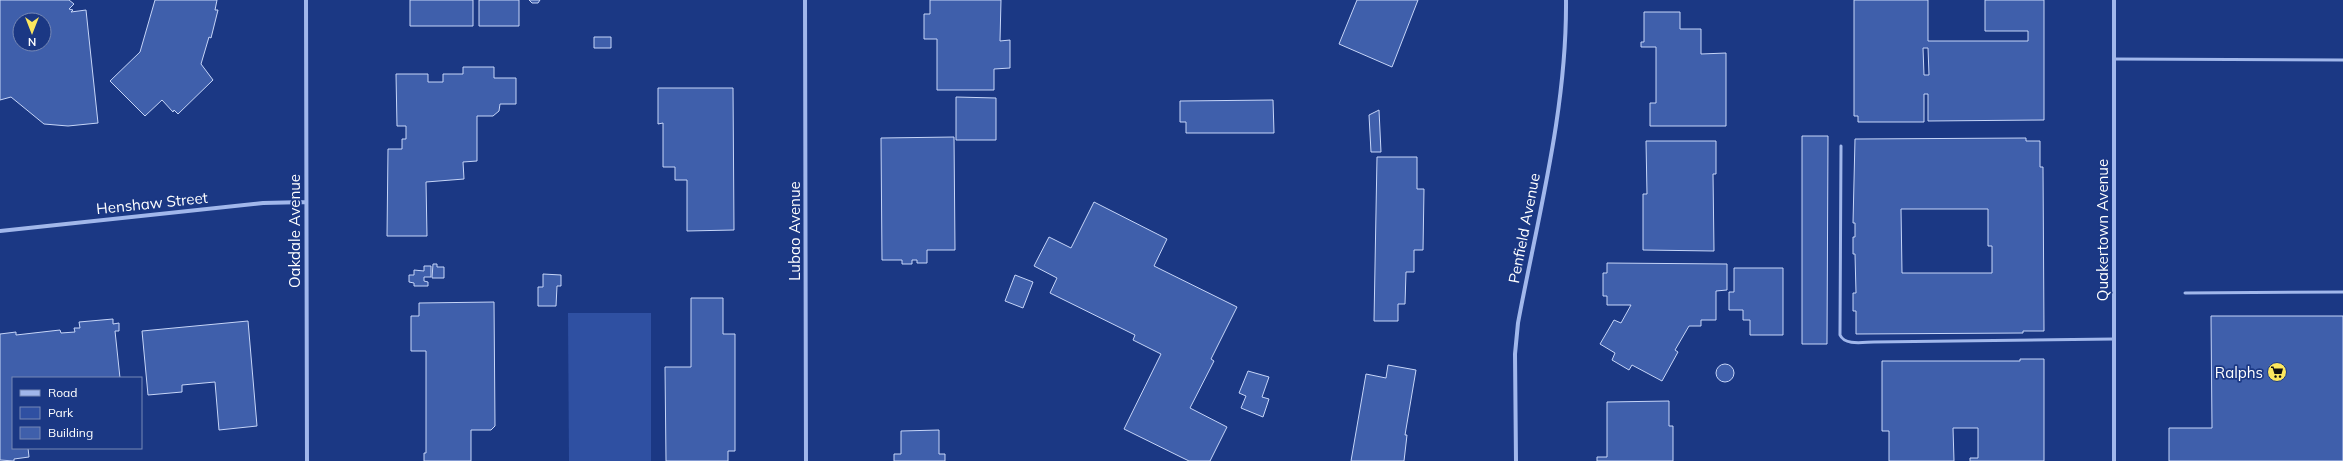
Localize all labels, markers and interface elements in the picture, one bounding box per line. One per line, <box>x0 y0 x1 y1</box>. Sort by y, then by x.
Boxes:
north arrow <box>12 12 52 52</box>
text: N <box>28 35 36 49</box>
street label: Quakertown Avenue <box>2093 159 2112 301</box>
street label: Penfield Avenue <box>1504 171 1544 285</box>
street label: Oakdale Avenue <box>285 174 304 288</box>
street label: Lubao Avenue <box>785 181 804 281</box>
street label: Henshaw Street <box>95 188 209 218</box>
supermarket icon: Ralphs <box>2266 361 2288 383</box>
place label: Ralphs <box>2215 363 2263 382</box>
legend <box>12 377 142 449</box>
text: Road <box>48 385 77 400</box>
text: Park <box>48 405 74 420</box>
text: Building <box>48 425 93 440</box>

